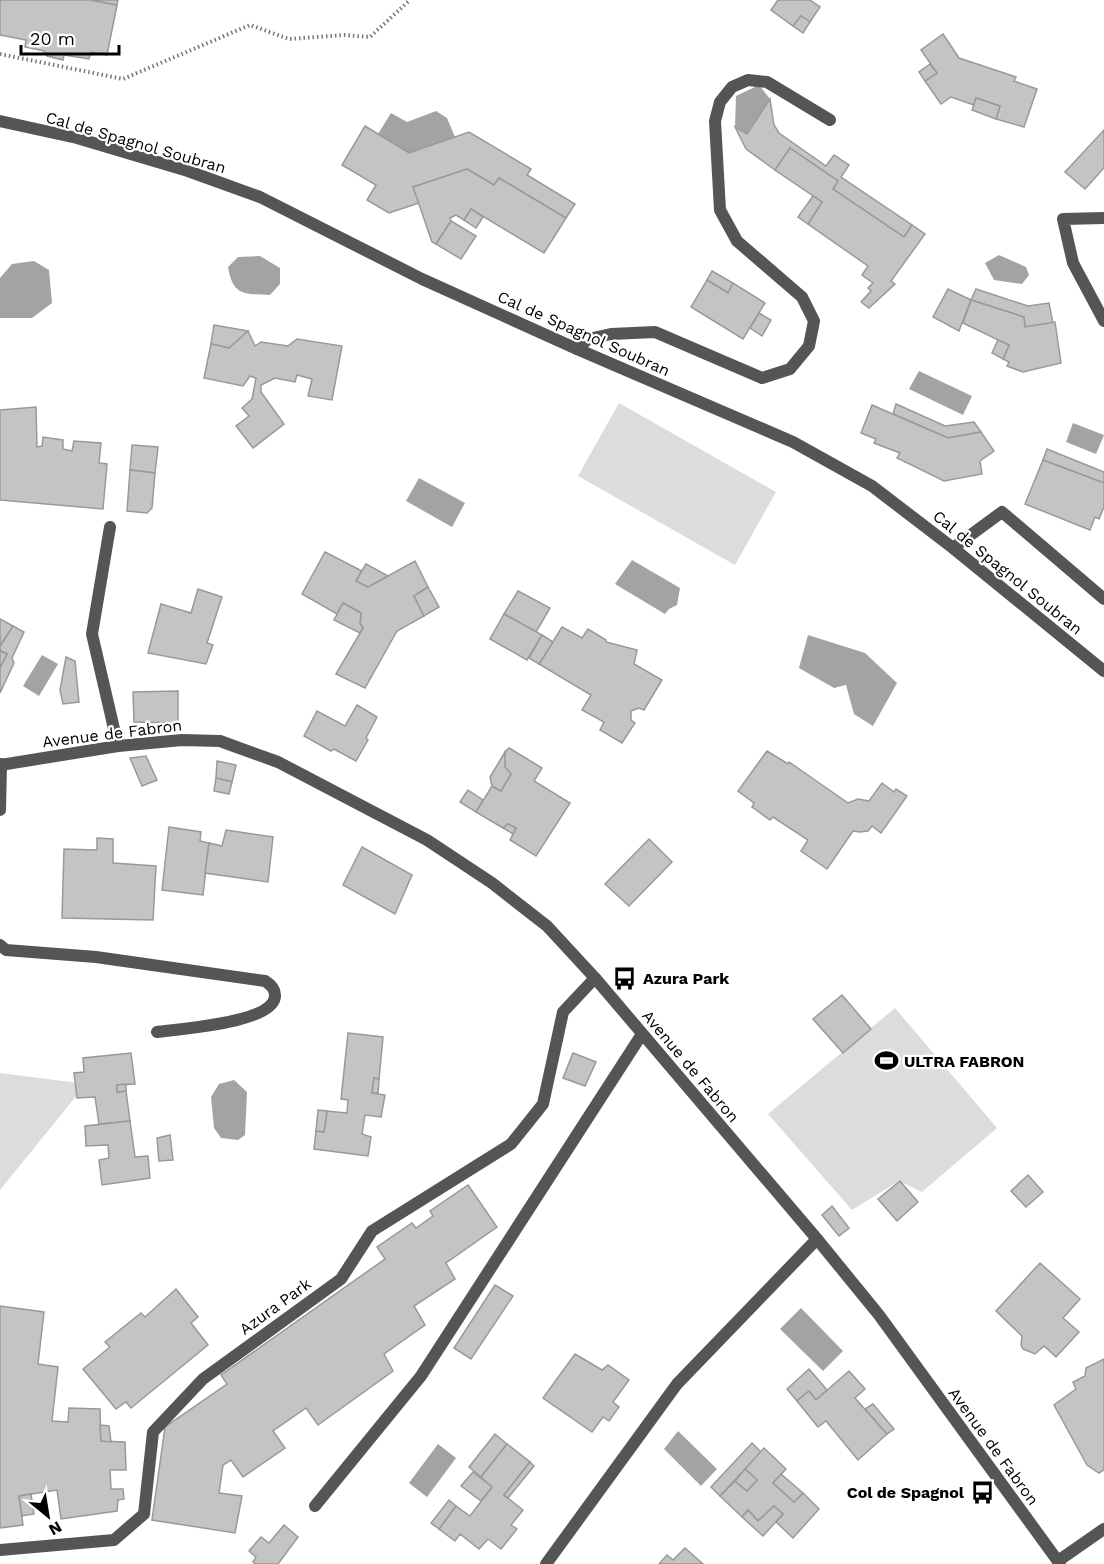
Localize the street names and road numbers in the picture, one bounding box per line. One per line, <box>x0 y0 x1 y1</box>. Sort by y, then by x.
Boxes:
street label: Cal de Spagnol Soubran <box>44 108 228 177</box>
street label: Cal de Spagnol Soubran <box>495 287 673 380</box>
street label: Cal de Spagnol Soubran <box>929 506 1086 638</box>
street label: Avenue de Fabron <box>41 716 183 751</box>
street label: Avenue de Fabron <box>638 1006 743 1126</box>
street label: Azura Park <box>236 1274 315 1339</box>
street label: Avenue de Fabron <box>945 1384 1043 1509</box>

